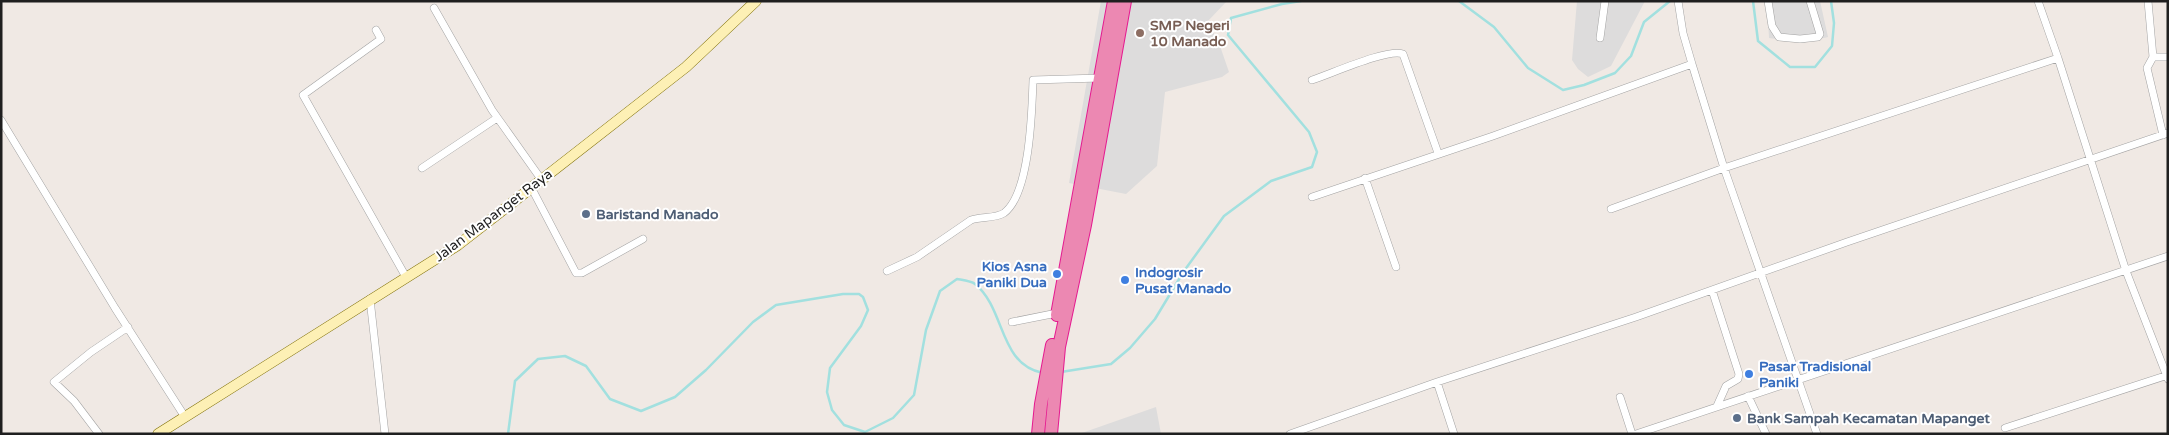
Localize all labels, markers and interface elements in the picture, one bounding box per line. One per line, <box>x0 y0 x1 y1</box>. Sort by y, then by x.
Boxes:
place label: SMP Negeri 10 Manado <box>1150 17 1230 50</box>
marker: SMP Negeri 10 Manado <box>1134 27 1146 39</box>
street label: Jalan Mapanget Raya <box>431 165 556 265</box>
place label: Baristand Manado <box>596 206 719 223</box>
marker: Baristand Manado <box>580 208 592 220</box>
place label: Kios Asna Paniki Dua <box>977 258 1047 291</box>
place label: Indogrosir Pusat Manado <box>1135 264 1232 297</box>
marker: Kios Asna Paniki Dua <box>1051 268 1063 280</box>
marker: Indogrosir Pusat Manado <box>1119 274 1131 286</box>
place label: Pasar Tradisional Paniki <box>1759 358 1871 391</box>
marker: Pasar Tradisional Paniki <box>1743 368 1755 380</box>
place label: Bank Sampah Kecamatan Mapanget <box>1747 410 1991 427</box>
marker: Bank Sampah Kecamatan Mapanget <box>1731 412 1743 424</box>

